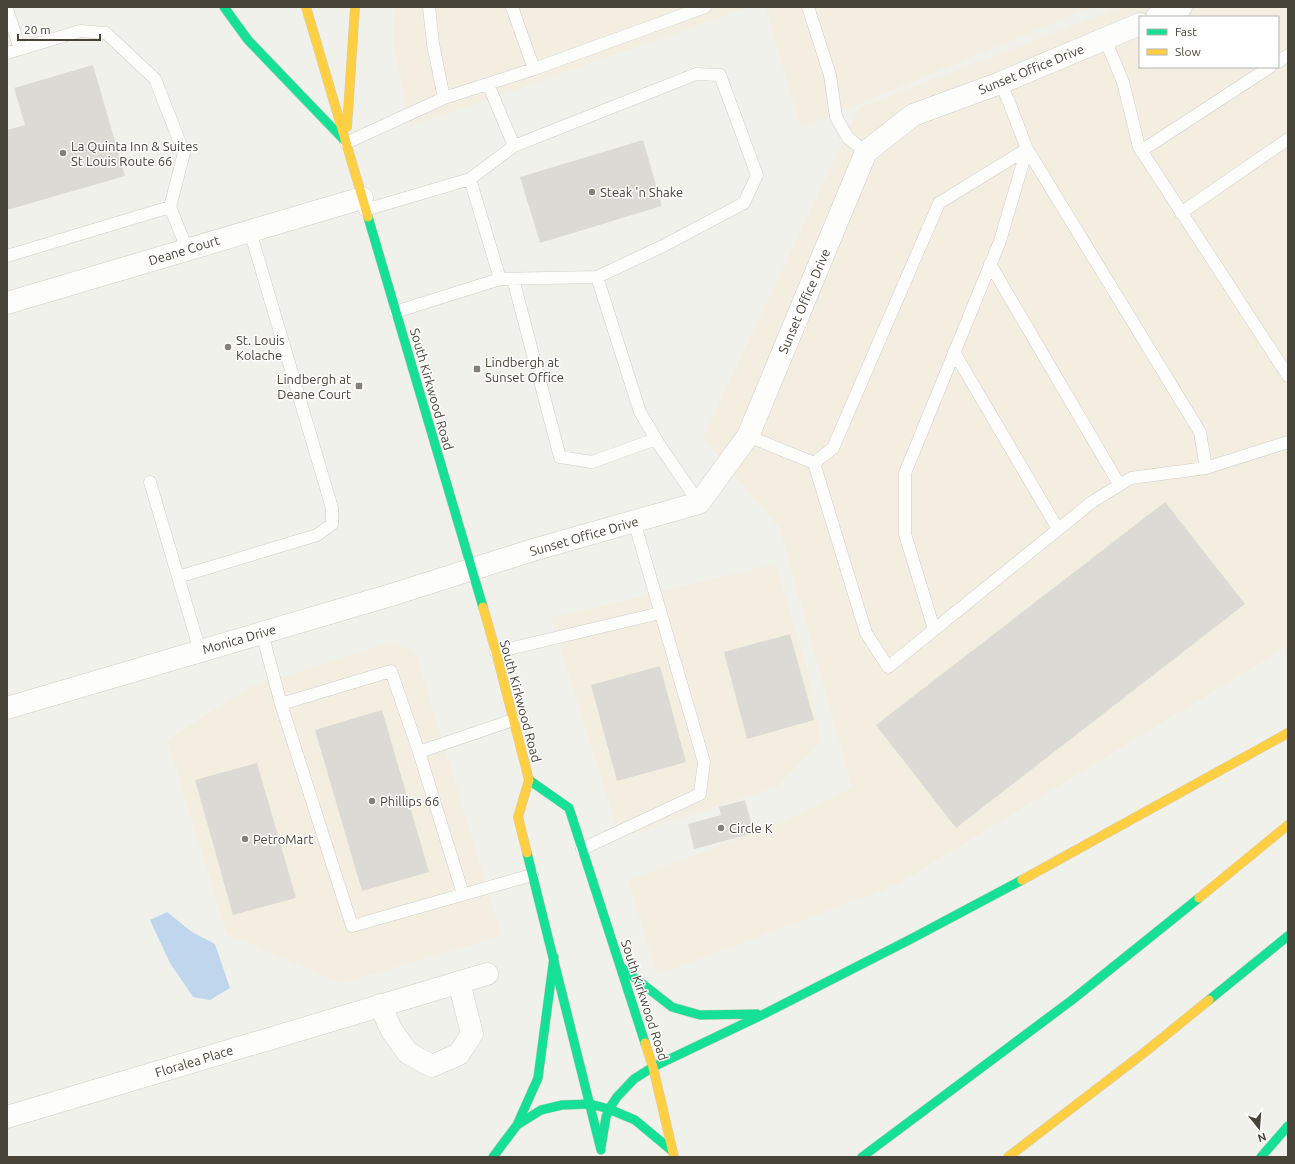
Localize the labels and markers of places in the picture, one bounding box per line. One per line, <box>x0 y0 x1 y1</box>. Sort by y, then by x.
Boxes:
place label: La Quinta Inn & Suites St Louis Route 66 <box>71 139 198 168</box>
marker: La Quinta Inn & Suites St Louis Route 66 <box>58 148 68 158</box>
place label: Steak 'n Shake <box>600 185 683 199</box>
marker: Steak 'n Shake <box>587 187 597 197</box>
place label: St. Louis Kolache <box>236 333 285 362</box>
marker: St. Louis Kolache <box>223 342 233 352</box>
place label: Lindbergh at Sunset Office <box>485 355 564 384</box>
marker: Lindbergh at Sunset Office <box>472 364 482 374</box>
place label: Lindbergh at Deane Court <box>277 372 351 401</box>
marker: Lindbergh at Deane Court <box>354 381 364 391</box>
place label: Phillips 66 <box>380 794 439 808</box>
marker: Phillips 66 <box>367 796 377 806</box>
place label: Circle K <box>729 821 773 835</box>
marker: Circle K <box>716 823 726 833</box>
place label: PetroMart <box>253 832 313 846</box>
marker: PetroMart <box>240 834 250 844</box>

